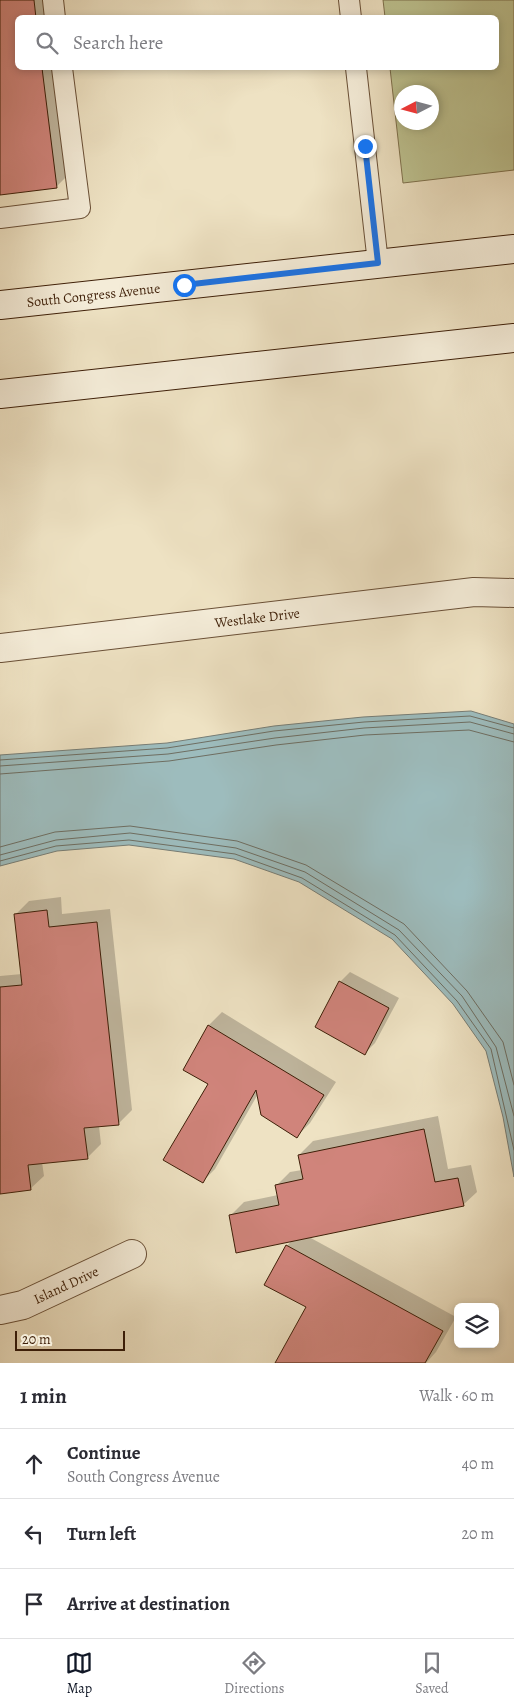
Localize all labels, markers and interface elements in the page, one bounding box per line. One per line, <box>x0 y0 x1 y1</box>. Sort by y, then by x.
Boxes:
search box <box>15 15 499 70</box>
icon: search <box>33 29 61 57</box>
text: Search here <box>73 30 163 56</box>
north arrow <box>394 85 439 130</box>
route end <box>354 135 377 158</box>
route start <box>173 274 196 297</box>
street label: South Congress Avenue <box>26 279 161 312</box>
street label: Westlake Drive <box>213 604 301 633</box>
street label: Island Drive <box>31 1262 102 1309</box>
map controls <box>454 1303 499 1348</box>
button: layers <box>454 1303 499 1348</box>
scale bar <box>15 1328 125 1351</box>
text: 20 m <box>22 1330 51 1349</box>
text: 1 min <box>20 1382 67 1410</box>
text: Walk · 60 m <box>419 1385 494 1407</box>
text: Continue <box>67 1440 141 1466</box>
icon: ahead <box>20 1450 48 1478</box>
text: 40 m <box>462 1453 494 1475</box>
text: South Congress Avenue <box>67 1466 220 1488</box>
icon: left <box>20 1520 48 1548</box>
text: Turn left <box>67 1521 136 1547</box>
text: 20 m <box>461 1523 494 1545</box>
icon: arrive <box>20 1590 48 1618</box>
text: Arrive at destination <box>67 1591 230 1617</box>
tab: Map <box>65 1649 93 1698</box>
tab: Directions <box>224 1649 284 1698</box>
tab: Saved <box>415 1649 449 1698</box>

